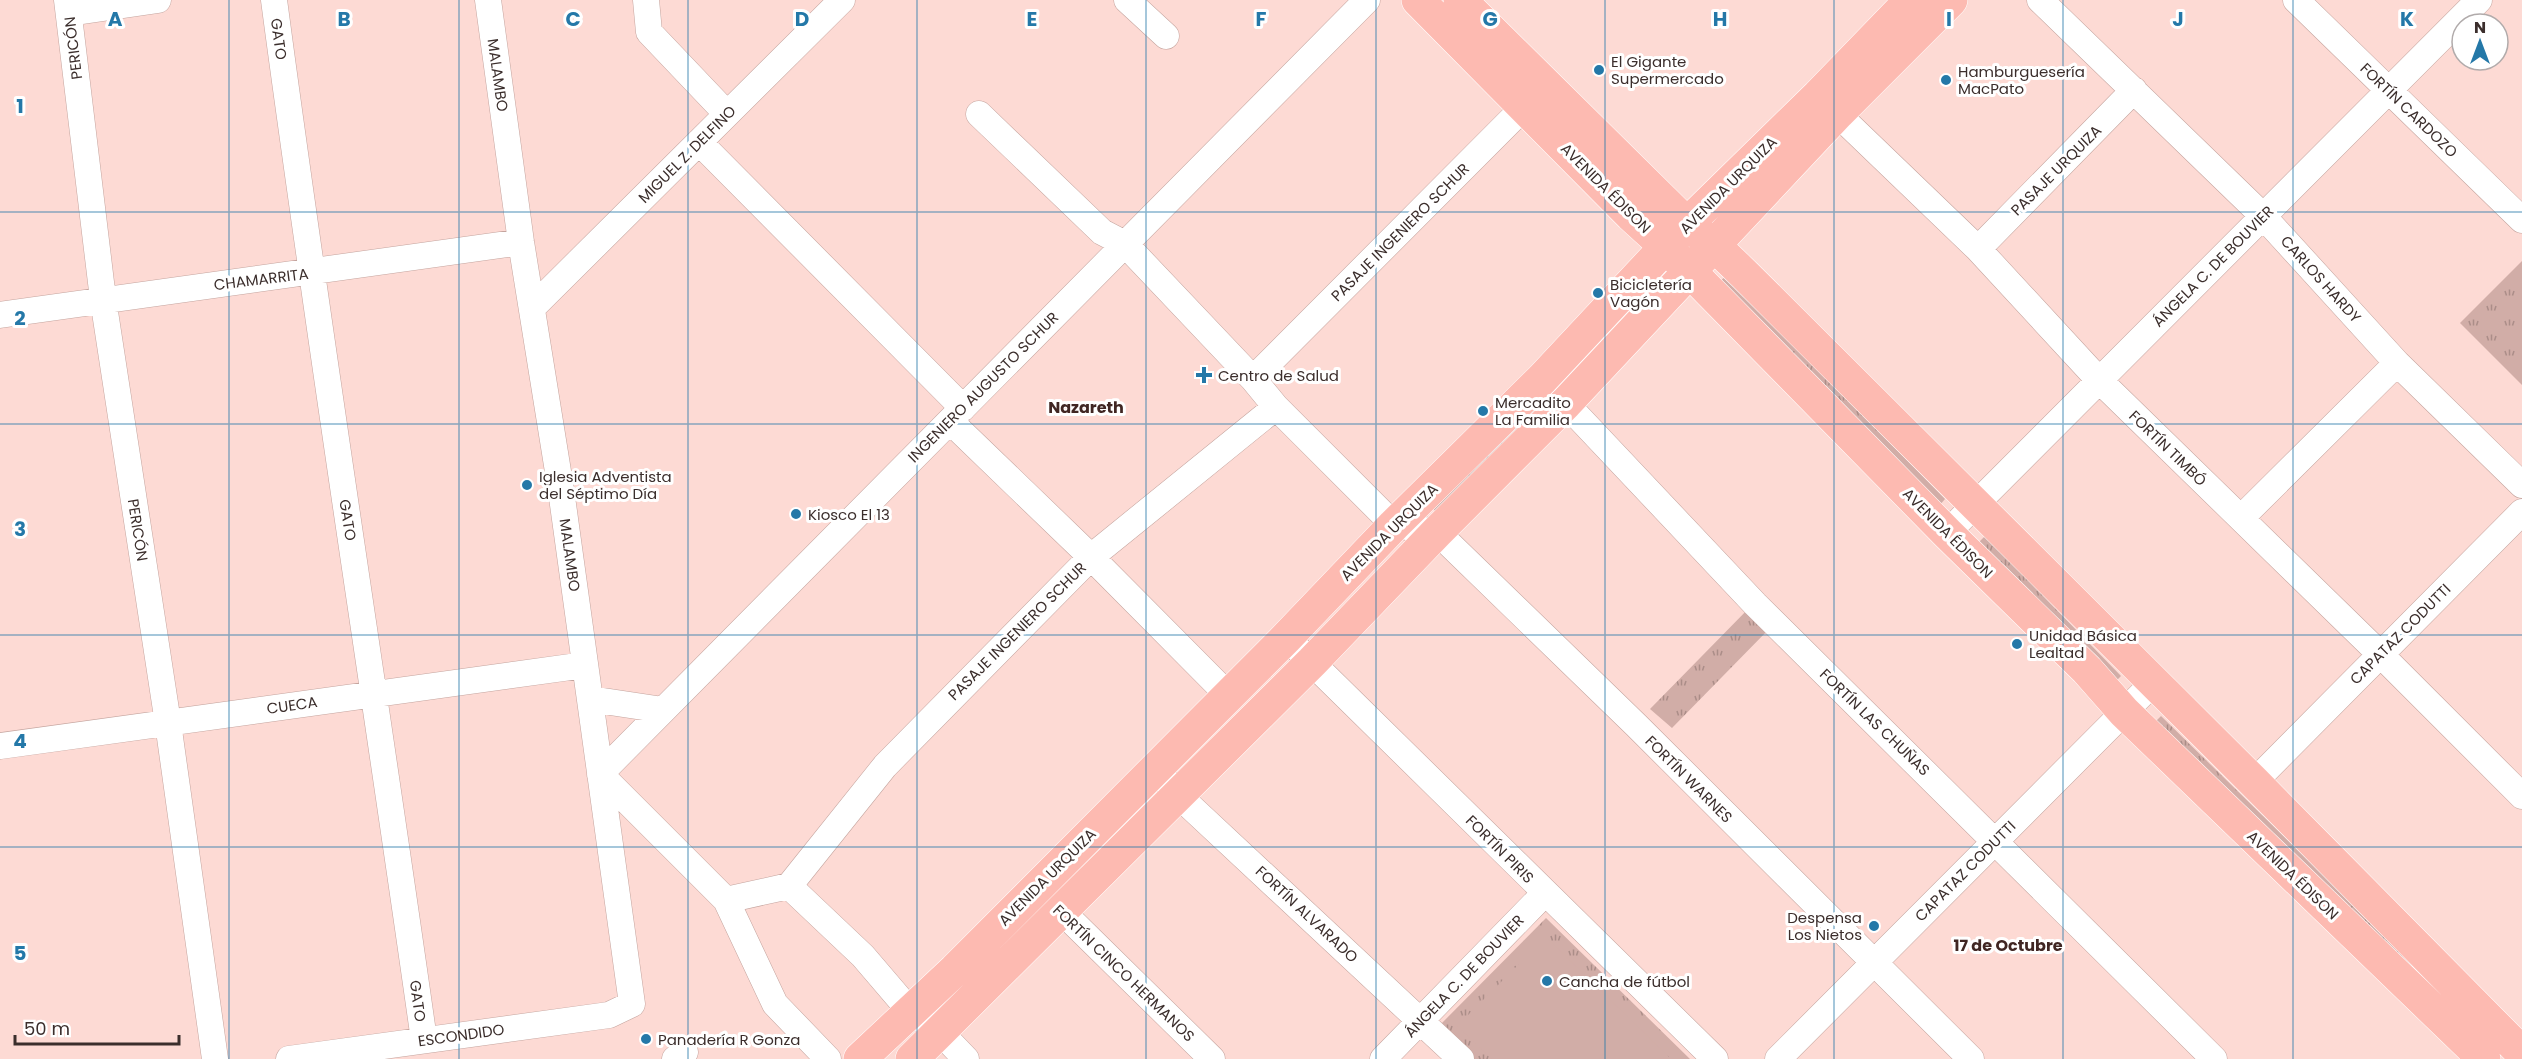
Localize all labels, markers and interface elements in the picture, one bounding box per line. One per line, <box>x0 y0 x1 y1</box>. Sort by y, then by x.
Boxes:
text: A <box>108 5 123 33</box>
text: B <box>337 5 351 33</box>
text: C <box>565 5 581 33</box>
text: D <box>795 5 809 33</box>
text: E <box>1027 5 1037 33</box>
text: F <box>1256 5 1267 33</box>
text: G <box>1482 5 1498 33</box>
text: H <box>1713 5 1727 33</box>
text: I <box>1946 5 1952 33</box>
text: J <box>2172 5 2184 33</box>
text: K <box>2400 5 2414 33</box>
north arrow <box>2450 12 2510 72</box>
street label: PERICÓN <box>59 15 87 81</box>
text: N <box>2474 16 2486 39</box>
street label: GATO <box>266 17 292 61</box>
street label: MALAMBO <box>482 37 514 113</box>
place label: El Gigante Supermercado <box>1611 51 1724 89</box>
street label: FORTÍN CARDOZO <box>2356 58 2462 162</box>
place label: Hamburguesería MacPato <box>1958 61 2085 99</box>
marker: El Gigante Supermercado <box>1592 63 1606 77</box>
marker: Hamburguesería MacPato <box>1939 73 1953 87</box>
text: 1 <box>16 92 24 120</box>
street label: MIGUEL Z. DELFINO <box>634 100 741 207</box>
street label: PASAJE URQUIZA <box>2006 120 2106 220</box>
street label: AVENIDA URQUIZA <box>1675 132 1781 238</box>
street label: AVENIDA ÉDISON <box>1556 138 1656 238</box>
street label: PASAJE INGENIERO SCHUR <box>1326 158 1474 306</box>
street label: ÁNGELA C. DE BOUVIER <box>2148 201 2278 331</box>
street label: CARLOS HARDY <box>2276 231 2366 327</box>
street label: CHAMARRITA <box>212 263 310 295</box>
place label: Bicicletería Vagón <box>1610 274 1692 312</box>
marker: Bicicletería Vagón <box>1591 286 1605 300</box>
text: 2 <box>14 304 26 332</box>
street label: INGENIERO AUGUSTO SCHUR <box>903 307 1063 467</box>
place label: Centro de Salud <box>1218 365 1339 386</box>
marker: Centro de Salud <box>1195 366 1213 384</box>
place label: Mercadito La Familia <box>1495 392 1571 430</box>
district label: Nazareth <box>1048 396 1124 419</box>
marker: Mercadito La Familia <box>1476 404 1490 418</box>
street label: FORTÍN TIMBÓ <box>2125 406 2212 491</box>
place label: Iglesia Adventista del Séptimo Día <box>539 466 672 504</box>
marker: Iglesia Adventista del Séptimo Día <box>520 478 534 492</box>
street label: AVENIDA URQUIZA <box>1336 479 1442 585</box>
street label: AVENIDA ÉDISON <box>1898 483 1998 583</box>
street label: PERICÓN <box>123 497 153 563</box>
street label: GATO <box>334 498 362 542</box>
place label: Kiosco El 13 <box>808 504 890 525</box>
marker: Kiosco El 13 <box>789 507 803 521</box>
text: 3 <box>14 515 26 543</box>
street label: MALAMBO <box>554 517 586 593</box>
street label: PASAJE INGENIERO SCHUR <box>943 557 1091 705</box>
street label: CAPATAZ CODUTTI <box>2345 579 2455 689</box>
place label: Unidad Básica Lealtad <box>2029 625 2137 663</box>
marker: Unidad Básica Lealtad <box>2010 637 2024 651</box>
street label: FORTÍN LAS CHUÑAS <box>1815 664 1935 780</box>
street label: CUECA <box>265 691 319 719</box>
text: 4 <box>13 727 27 755</box>
street label: FORTÍN WARNES <box>1641 731 1737 827</box>
street label: FORTÍN PIRIS <box>1461 810 1539 888</box>
street label: CAPATAZ CODUTTI <box>1910 816 2020 926</box>
street label: AVENIDA URQUIZA <box>994 824 1100 930</box>
street label: AVENIDA ÉDISON <box>2243 826 2343 924</box>
street label: FORTÍN ALVARADO <box>1251 861 1363 967</box>
street label: FORTÍN CINCO HERMANOS <box>1049 900 1199 1046</box>
place label: Despensa Los Nietos <box>1787 907 1862 945</box>
street label: ÁNGELA C. DE BOUVIER <box>1400 910 1528 1042</box>
marker: Despensa Los Nietos <box>1867 919 1881 933</box>
district label: 17 de Octubre <box>1953 934 2063 957</box>
text: 5 <box>14 939 27 967</box>
place label: Cancha de fútbol <box>1559 971 1690 992</box>
marker: Cancha de fútbol <box>1540 974 1554 988</box>
street label: GATO <box>405 979 431 1023</box>
scale bar <box>15 1008 178 1046</box>
text: 50 m <box>24 1016 70 1041</box>
street label: ESCONDIDO <box>416 1019 506 1051</box>
place label: Panadería R Gonza <box>658 1029 800 1050</box>
marker: Panadería R Gonza <box>639 1032 653 1046</box>

